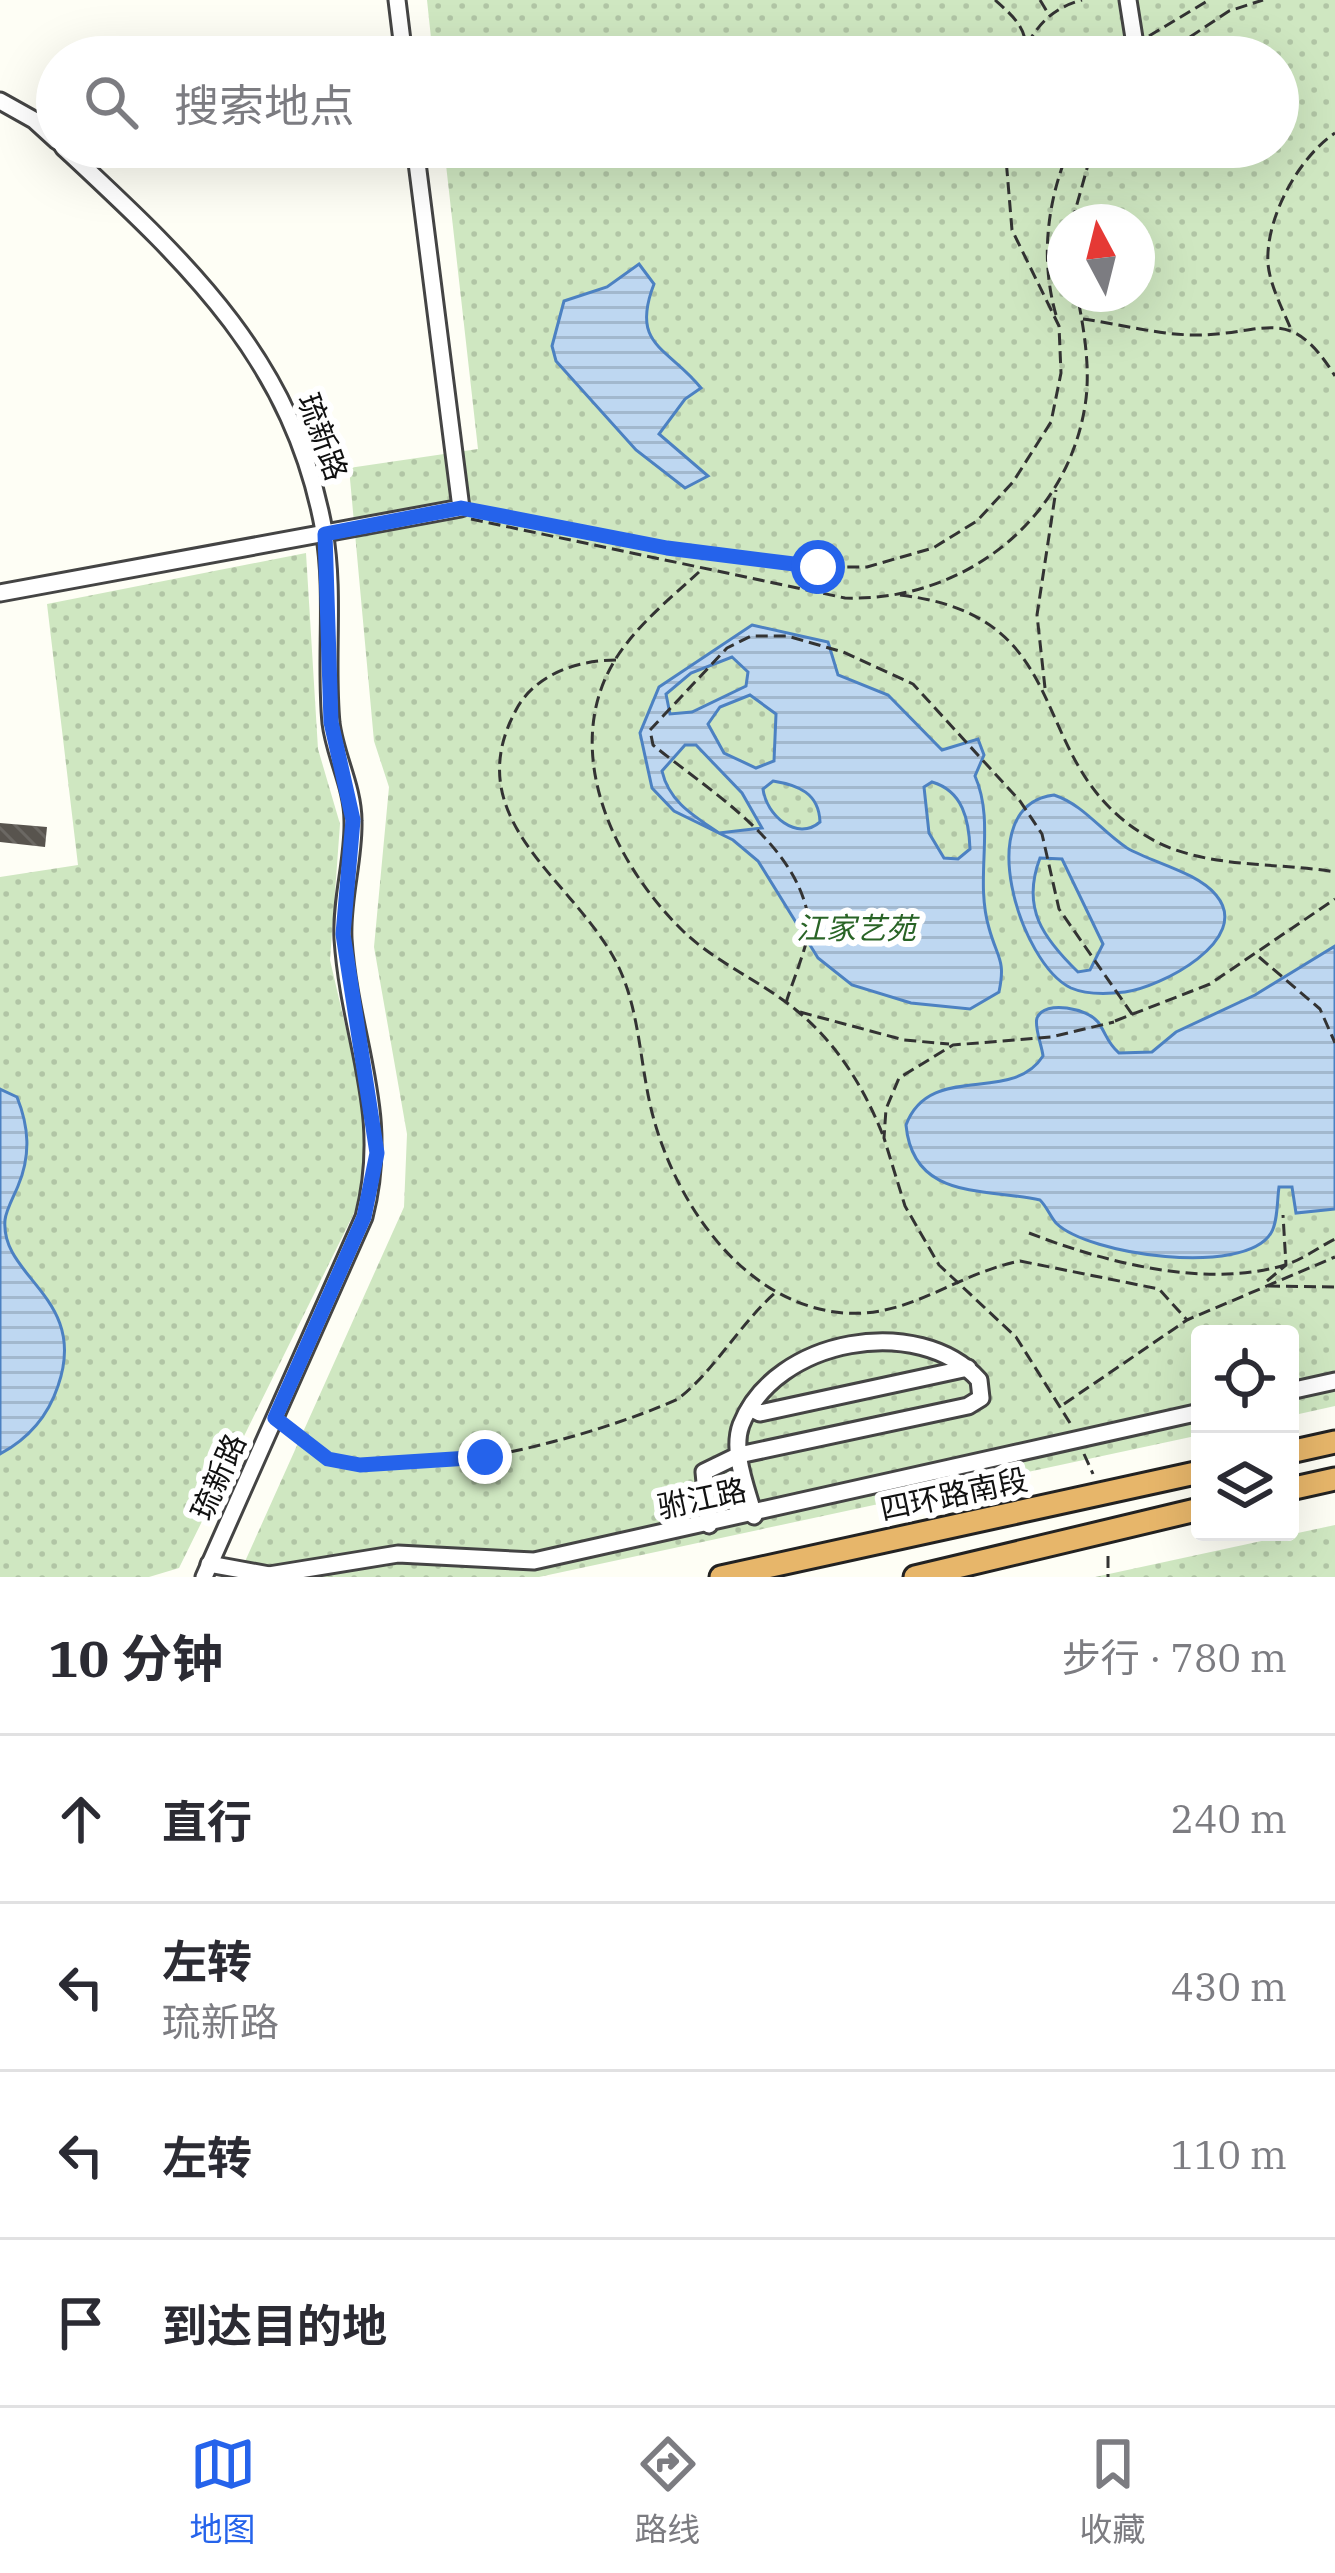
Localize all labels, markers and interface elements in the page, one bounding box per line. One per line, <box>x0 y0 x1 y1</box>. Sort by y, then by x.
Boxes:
search box <box>36 36 1299 168</box>
icon: search <box>78 69 144 135</box>
text: 搜索地点 <box>174 76 354 134</box>
north arrow <box>1047 204 1155 312</box>
street label: 琉新路 <box>290 388 357 485</box>
route start <box>791 540 845 594</box>
park label: 江家艺苑 <box>796 908 920 947</box>
map controls <box>1191 1325 1299 1541</box>
button: locate <box>1191 1325 1299 1433</box>
street label: 琉新路 <box>182 1427 254 1525</box>
route end <box>458 1430 512 1484</box>
button: layers <box>1191 1433 1299 1541</box>
street label: 四环路南段 <box>876 1459 1031 1528</box>
street label: 驸江路 <box>654 1469 750 1526</box>
text: 10 分钟 <box>48 1625 223 1691</box>
text: 步行 · 780 m <box>1062 1632 1287 1683</box>
icon: ahead <box>48 1786 114 1852</box>
text: 直行 <box>162 1792 252 1850</box>
text: 240 m <box>1171 1793 1287 1844</box>
text: 左转 <box>162 1932 252 1990</box>
icon: left <box>48 1954 114 2020</box>
text: 430 m <box>1171 1961 1287 2012</box>
text: 琉新路 <box>162 1996 279 2047</box>
icon: left <box>48 2122 114 2188</box>
text: 左转 <box>162 2128 252 2186</box>
text: 110 m <box>1171 2129 1287 2180</box>
icon: arrive <box>48 2290 114 2356</box>
text: 到达目的地 <box>162 2296 387 2354</box>
tab: 地图 <box>190 2431 256 2551</box>
tab: 路线 <box>635 2431 701 2551</box>
tab: 收藏 <box>1080 2431 1146 2551</box>

